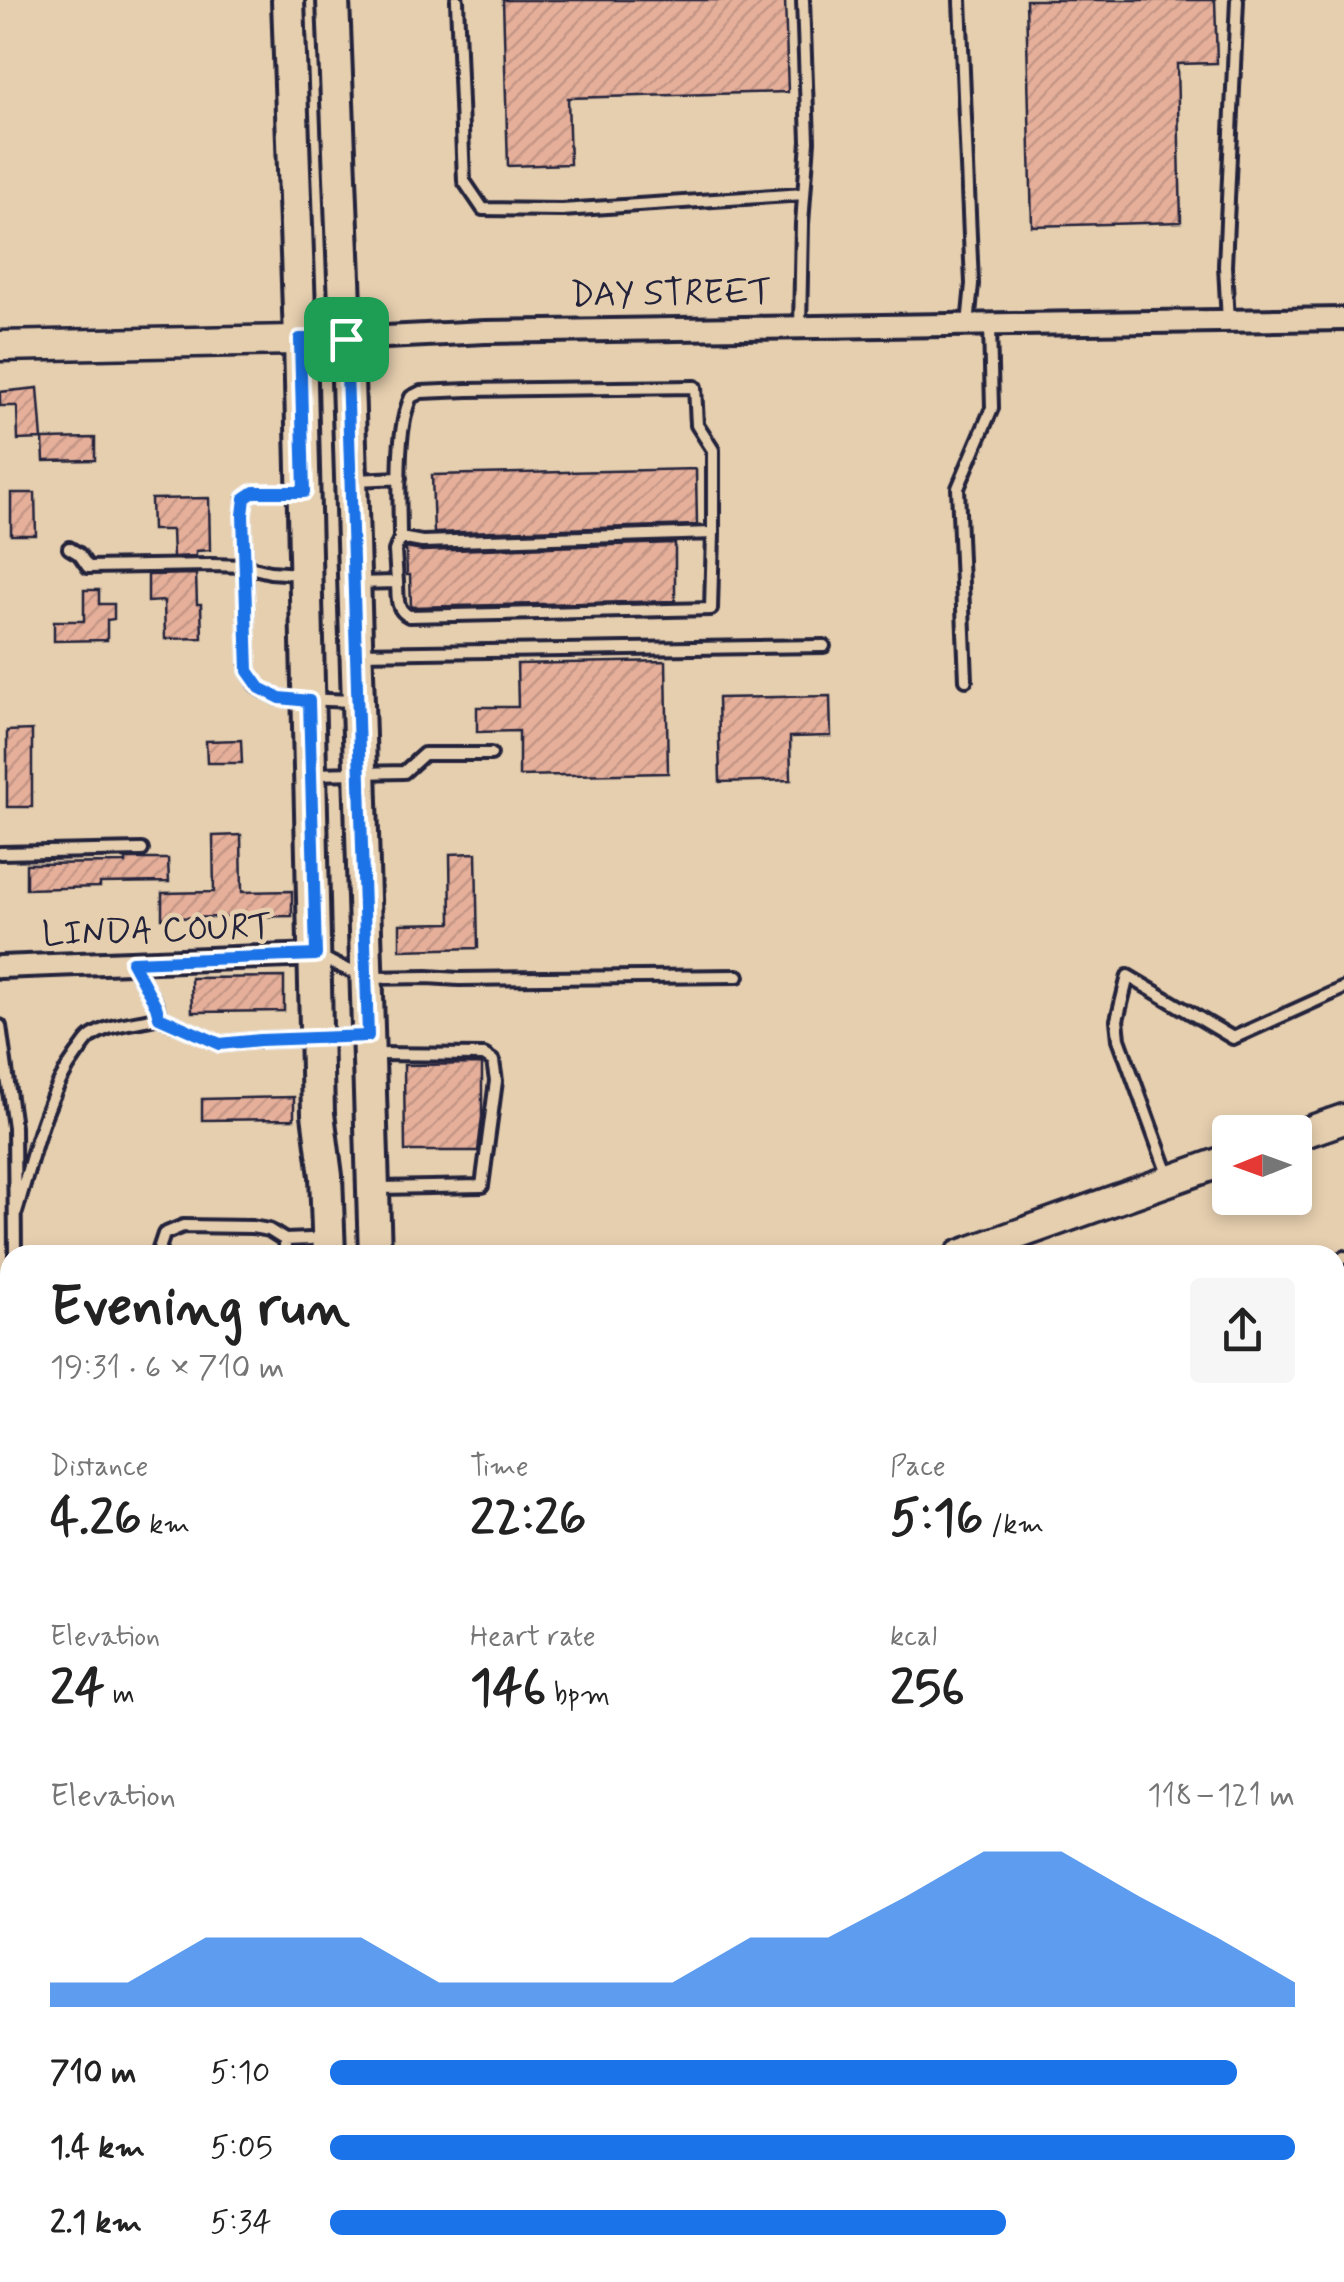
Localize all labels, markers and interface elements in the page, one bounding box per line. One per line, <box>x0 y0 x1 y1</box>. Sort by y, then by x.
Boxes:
street label: DAY STREET <box>570 269 772 319</box>
pin <box>304 297 389 382</box>
icon: arrive <box>319 312 374 367</box>
street label: LINDA COURT <box>41 904 273 958</box>
north arrow <box>1212 1115 1312 1215</box>
map controls <box>1212 1115 1312 1215</box>
text: Evening run <box>50 1273 350 1345</box>
button: share <box>1190 1278 1295 1383</box>
text: 19:31 · 6 × 710 m <box>50 1347 285 1389</box>
text: Distance <box>50 1449 148 1486</box>
text: Time <box>470 1449 529 1486</box>
text: Pace <box>890 1449 946 1486</box>
text: 4.26 <box>50 1486 142 1552</box>
text: 22:26 <box>470 1486 586 1552</box>
text: 5:16 <box>890 1486 983 1552</box>
text: km <box>142 1507 190 1544</box>
text: /km <box>983 1507 1044 1544</box>
text: Elevation <box>50 1619 160 1656</box>
text: Heart rate <box>470 1619 596 1656</box>
text: kcal <box>890 1619 937 1656</box>
text: 24 <box>50 1656 105 1722</box>
text: 146 <box>470 1656 546 1722</box>
text: 256 <box>890 1656 965 1722</box>
text: m <box>105 1677 135 1714</box>
text: bpm <box>546 1677 610 1714</box>
text: Elevation <box>50 1775 176 1817</box>
text: 118–121 m <box>1147 1775 1295 1817</box>
text: 710 m <box>50 2052 137 2094</box>
text: 5:10 <box>210 2052 270 2094</box>
text: 1.4 km <box>50 2127 145 2169</box>
text: 5:05 <box>210 2127 273 2169</box>
text: 2.1 km <box>50 2202 142 2244</box>
text: 5:34 <box>210 2202 272 2244</box>

